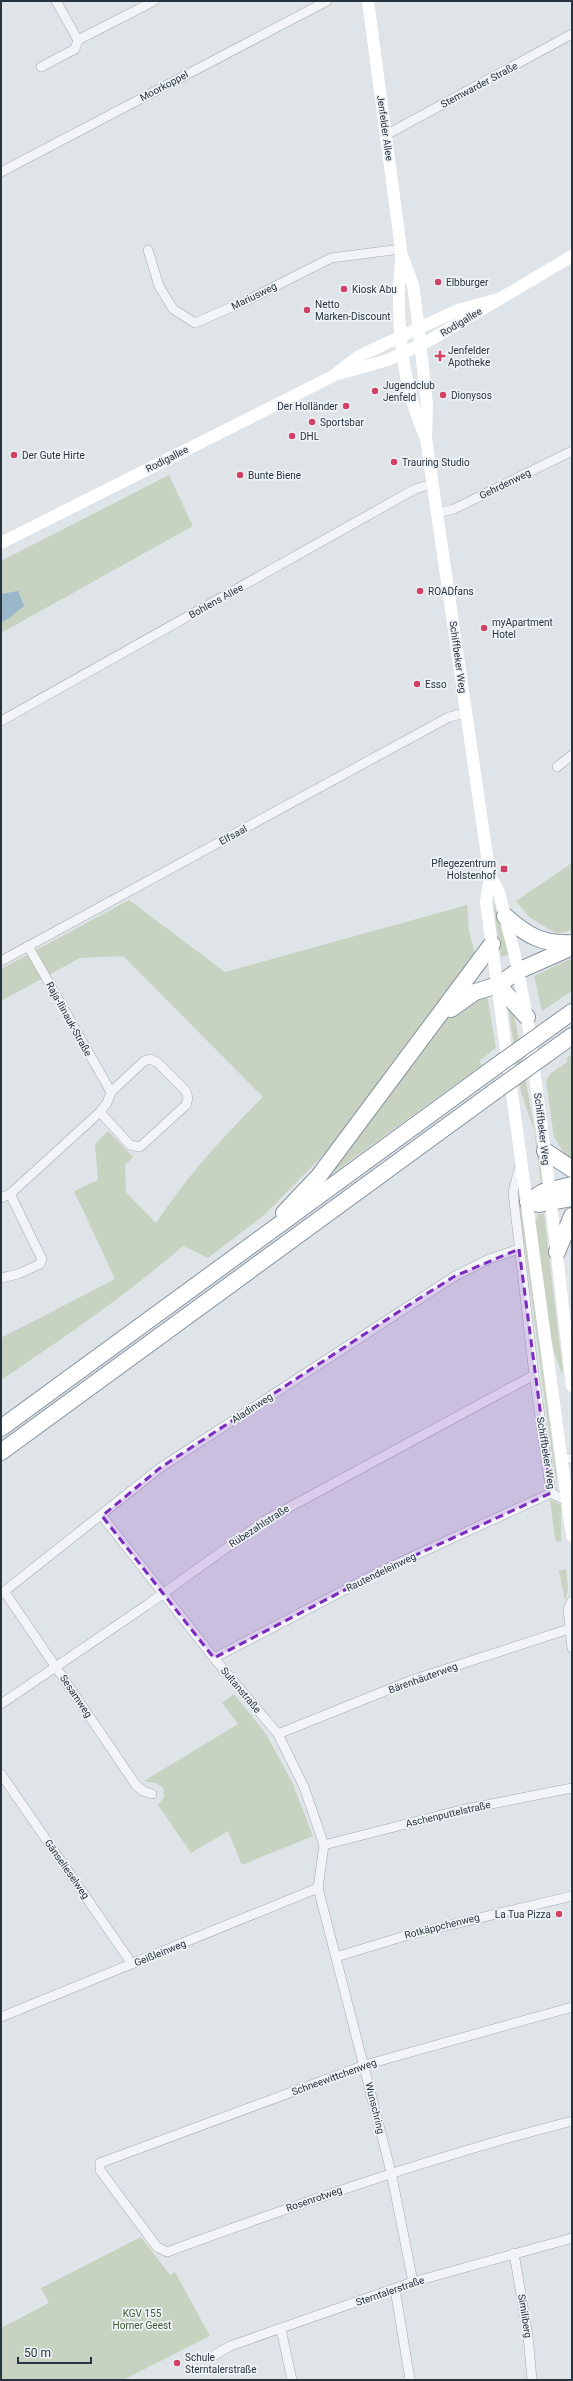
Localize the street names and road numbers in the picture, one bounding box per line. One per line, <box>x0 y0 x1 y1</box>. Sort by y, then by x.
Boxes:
street label: Stemwarder Straße <box>439 60 519 110</box>
street label: Moorkoppel <box>138 69 190 103</box>
street label: Jenfelder Allee <box>375 94 395 162</box>
street label: Mariusweg <box>230 280 278 312</box>
street label: Rodigallee <box>438 305 484 339</box>
street label: Rodigallee <box>144 444 190 474</box>
street label: Gehrdenweg <box>477 467 533 501</box>
street label: Bohlens Allee <box>187 582 245 620</box>
street label: Schiffbeker Weg <box>447 620 469 694</box>
street label: Elfsaal <box>217 823 249 847</box>
street label: Raja-Ilinauk-Straße <box>44 980 94 1058</box>
street label: Schiffbeker Weg <box>532 1092 552 1166</box>
street label: Aladinweg <box>230 1391 274 1425</box>
street label: Schiffbeker Weg <box>535 1416 557 1490</box>
street label: Rübezahlstraße <box>227 1503 291 1549</box>
street label: Rautendeleinweg <box>344 1550 418 1594</box>
street label: Bärenhäuterweg <box>387 1660 459 1696</box>
street label: Sultanstraße <box>219 1665 263 1715</box>
street label: Sesamweg <box>58 1673 94 1719</box>
street label: Aschenputtelstraße <box>404 1799 492 1829</box>
street label: Gänselieselweg <box>42 1837 92 1901</box>
street label: Rotkäppchenweg <box>403 1911 481 1941</box>
street label: Geißleinweg <box>133 1938 187 1968</box>
street label: Schneewittchenweg <box>290 2057 378 2097</box>
street label: Wunschring <box>363 2081 387 2135</box>
street label: Rosenrotweg <box>285 2184 343 2214</box>
street label: Sterntalerstraße <box>354 2274 426 2308</box>
street label: Similiberg <box>516 2293 534 2339</box>

